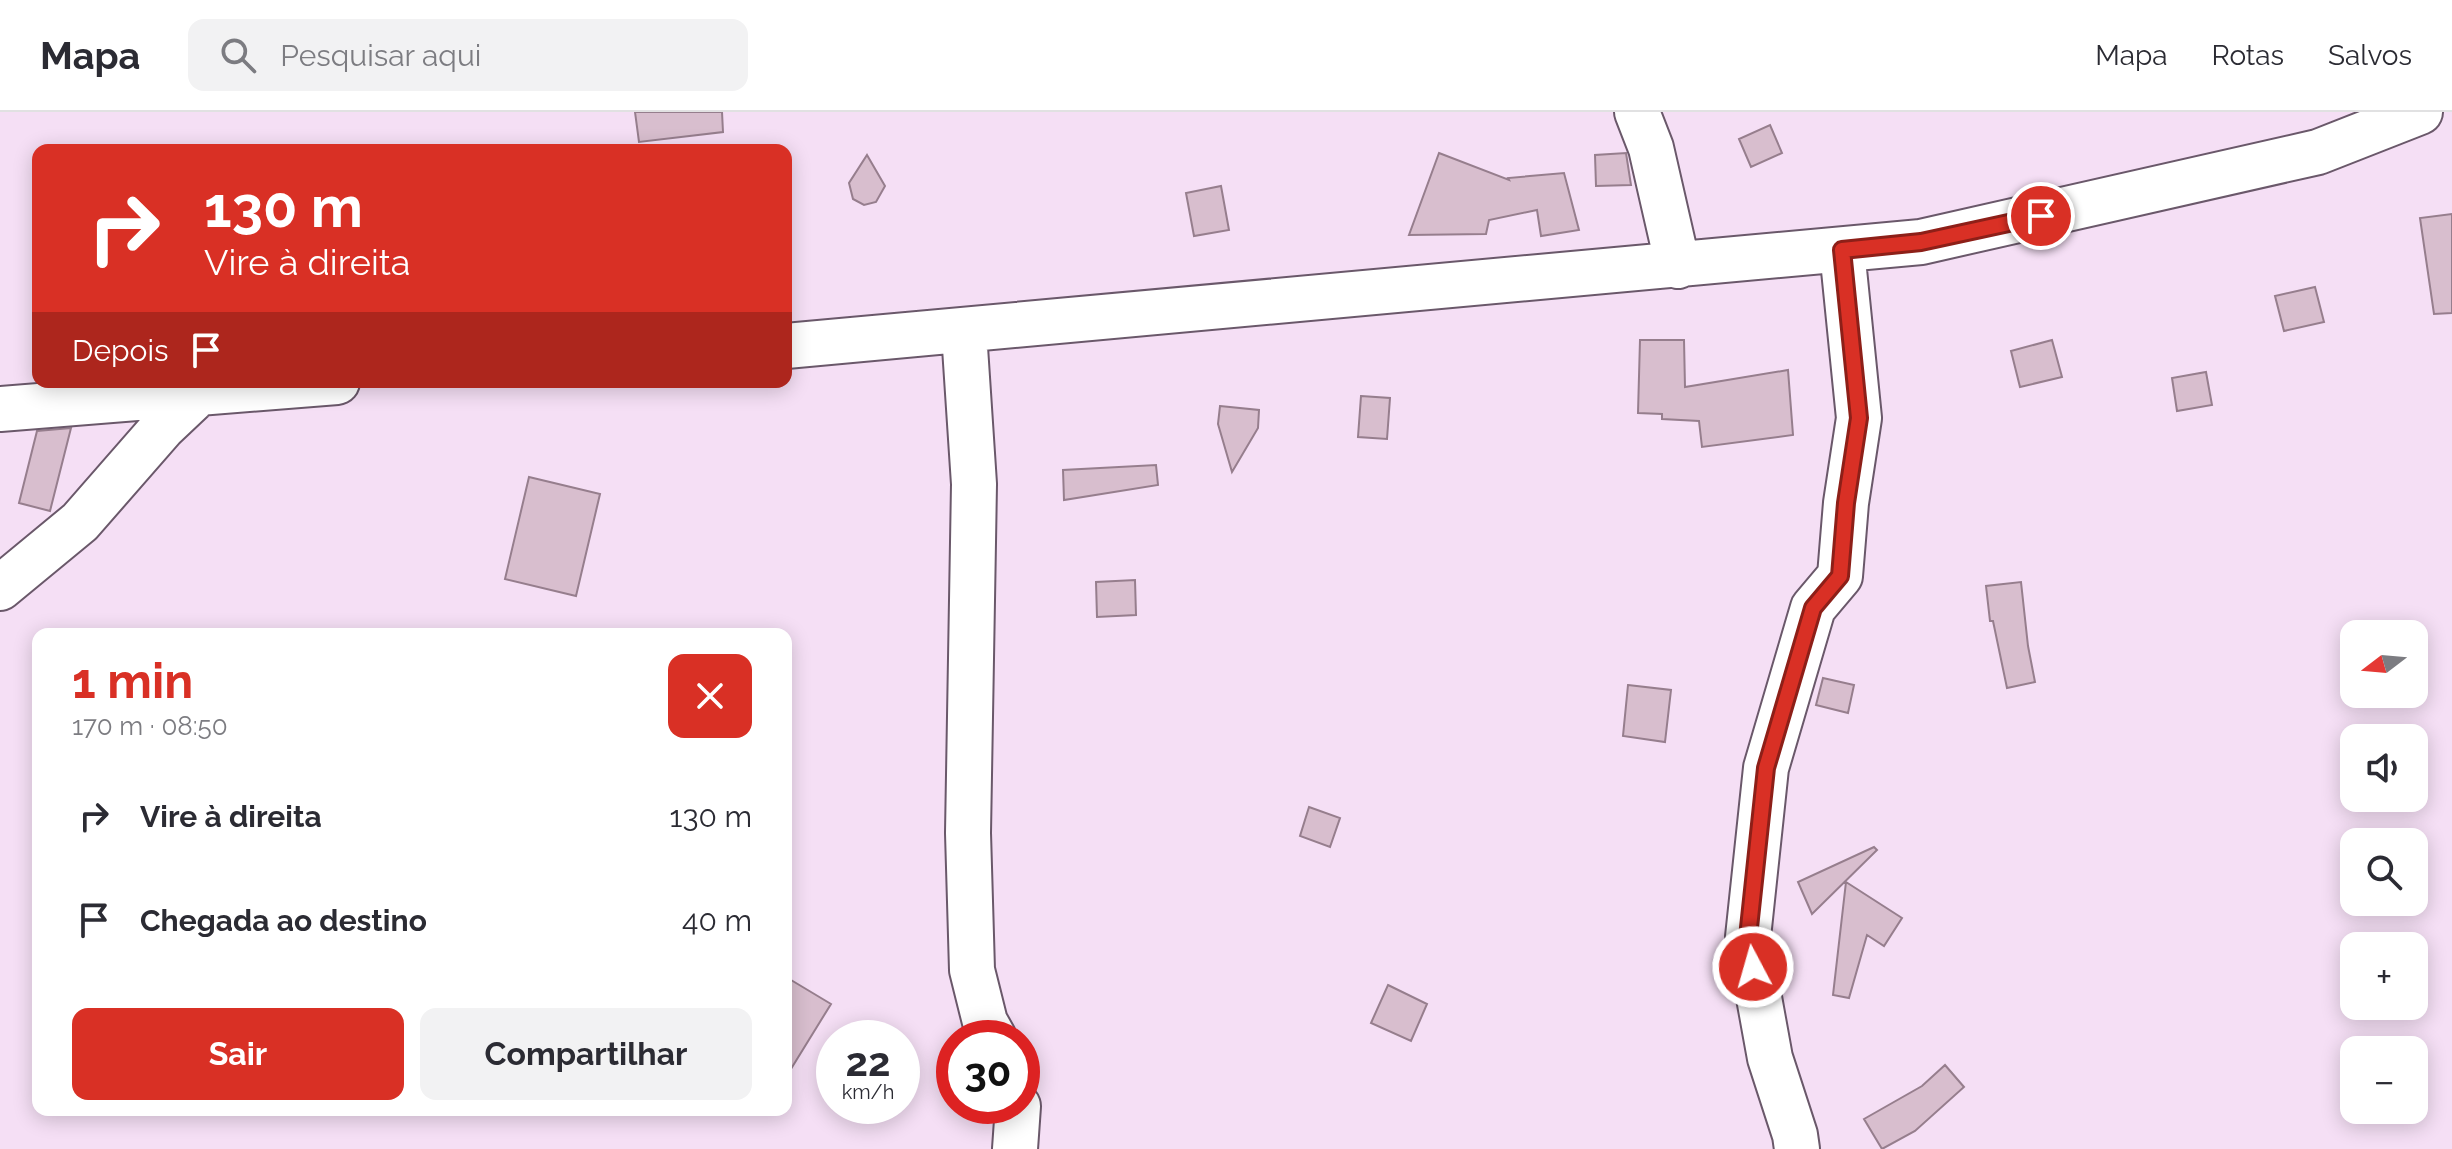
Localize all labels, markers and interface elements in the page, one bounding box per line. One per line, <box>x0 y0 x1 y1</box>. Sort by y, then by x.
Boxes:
search box <box>188 19 748 91</box>
text: Mapa <box>40 33 140 78</box>
icon: search <box>216 33 260 77</box>
text: Pesquisar aqui <box>280 38 481 73</box>
text: Mapa <box>2095 39 2168 72</box>
text: Rotas <box>2212 39 2284 72</box>
text: Salvos <box>2328 39 2412 72</box>
text: 130 m <box>204 174 363 240</box>
icon: right <box>72 176 176 280</box>
pin <box>2007 182 2075 250</box>
icon: arrive <box>2019 194 2063 238</box>
text: Vire à direita <box>204 241 410 283</box>
icon: arrive <box>184 328 228 372</box>
text: Depois <box>72 333 168 368</box>
north arrow <box>2340 620 2428 708</box>
map controls <box>2340 620 2428 1124</box>
text: 1 min <box>72 653 193 709</box>
button: close <box>668 654 752 738</box>
text: 170 m · 08:50 <box>72 711 228 741</box>
button: sound <box>2340 724 2428 812</box>
icon: right <box>72 794 116 838</box>
text: Vire à direita <box>140 799 322 834</box>
text: 130 m <box>670 799 752 834</box>
button: search <box>2340 828 2428 916</box>
icon: arrive <box>72 898 116 942</box>
text: Chegada ao destino <box>140 903 427 938</box>
text: 40 m <box>682 903 752 938</box>
position arrow <box>1711 925 1795 1009</box>
button: + <box>2340 932 2428 1020</box>
button: Sair <box>72 1008 404 1100</box>
button: Compartilhar <box>420 1008 752 1100</box>
speed limit sign: 30 <box>936 1020 1040 1124</box>
button: − <box>2340 1036 2428 1124</box>
text: 22 <box>845 1038 891 1085</box>
text: km/h <box>842 1080 894 1104</box>

